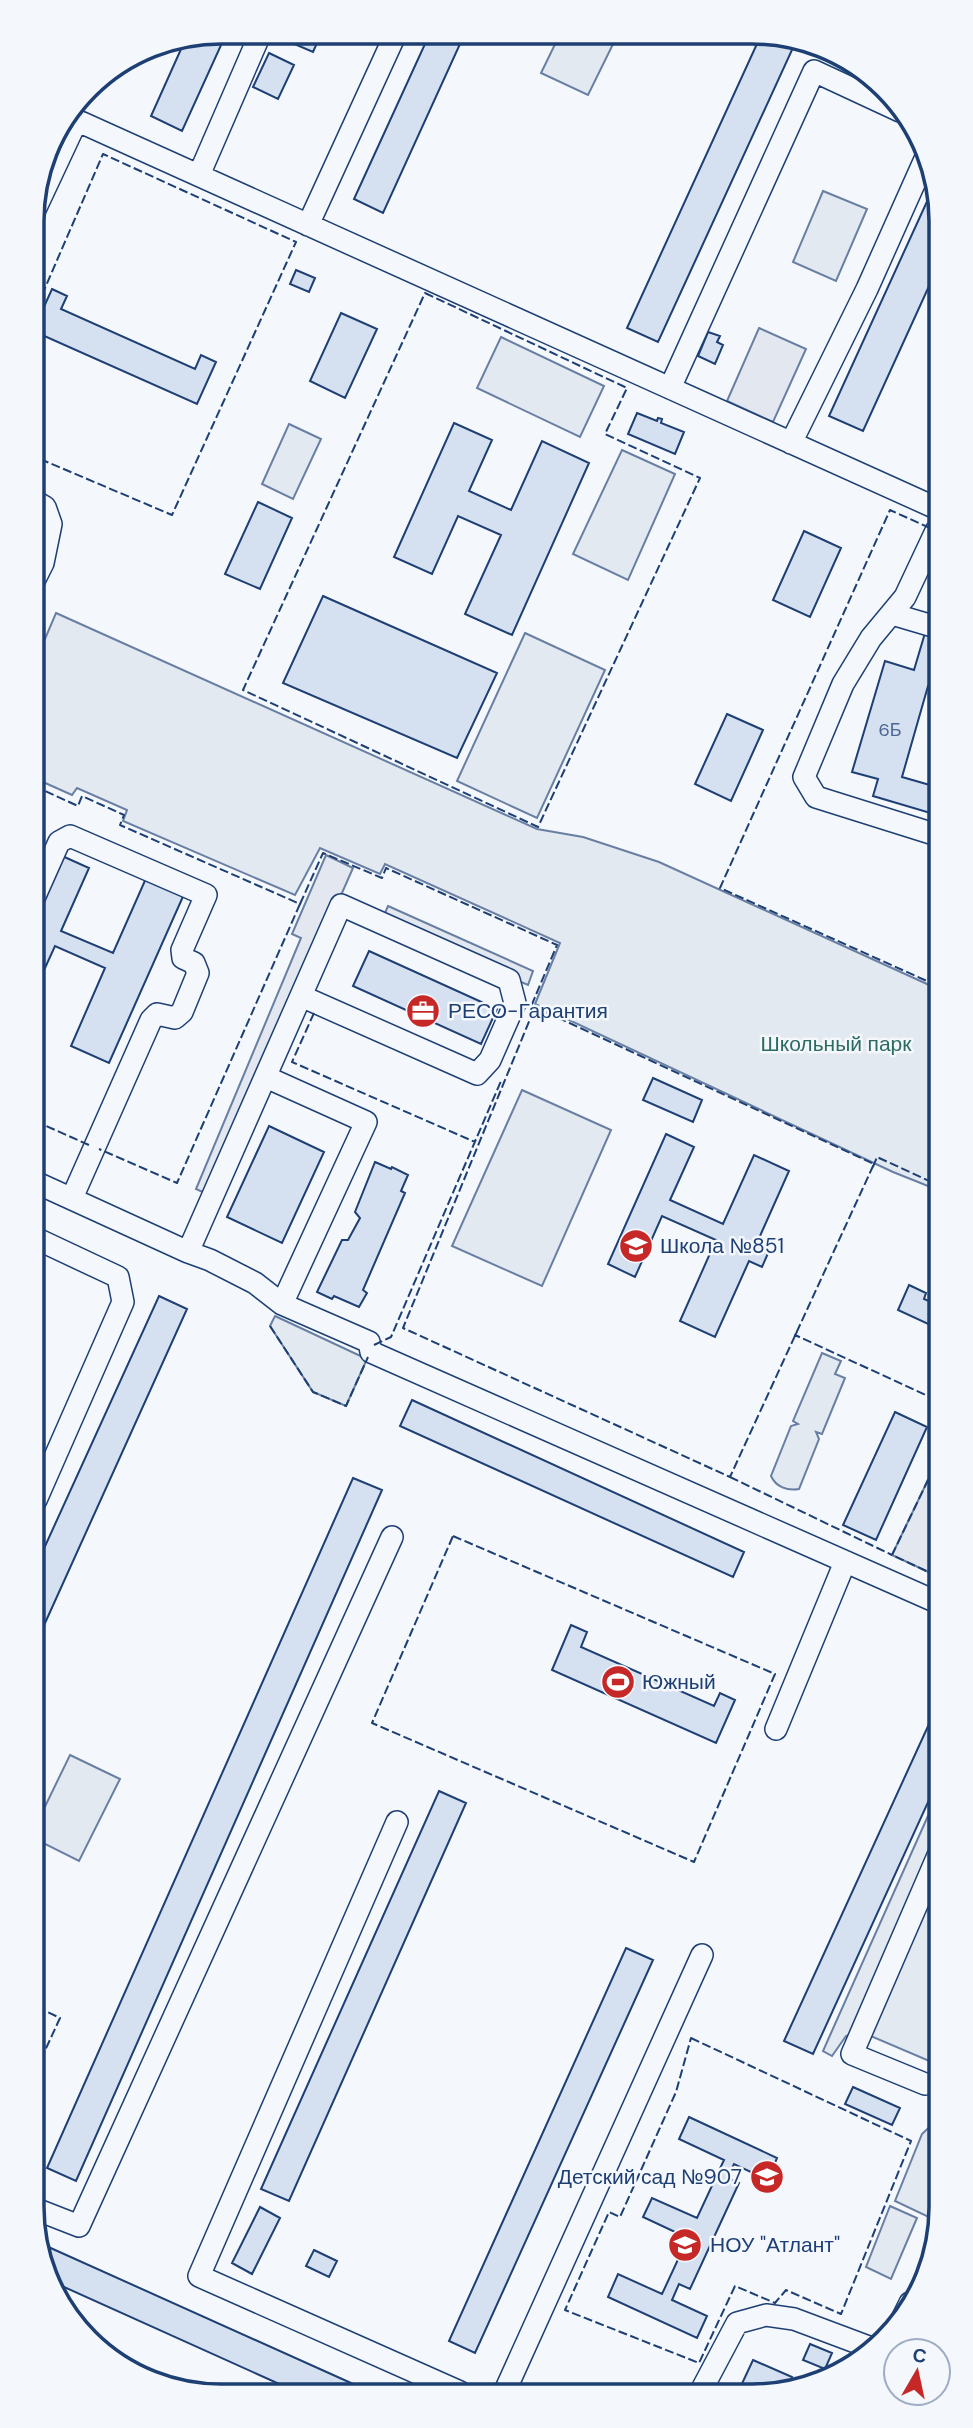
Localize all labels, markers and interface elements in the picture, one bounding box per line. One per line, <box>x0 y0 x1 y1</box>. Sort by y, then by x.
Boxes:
house number: 6Б <box>878 718 902 742</box>
office icon: РЕСО-Гарантия <box>404 992 442 1030</box>
place label: РЕСО-Гарантия <box>448 997 608 1025</box>
park label: Школьный парк <box>760 1030 912 1058</box>
school or university icon: Школа №851 <box>617 1227 655 1265</box>
place label: Школа №851 <box>660 1232 784 1260</box>
sports icon: Южный <box>599 1663 637 1701</box>
place label: Южный <box>642 1668 716 1696</box>
school or university icon: Детский сад №907 <box>748 2158 786 2196</box>
place label: Детский сад №907 <box>558 2163 742 2191</box>
school or university icon: НОУ "Атлант" <box>666 2226 704 2264</box>
place label: НОУ "Атлант" <box>710 2231 840 2259</box>
north arrow <box>882 2337 952 2407</box>
text: С <box>911 2342 929 2369</box>

